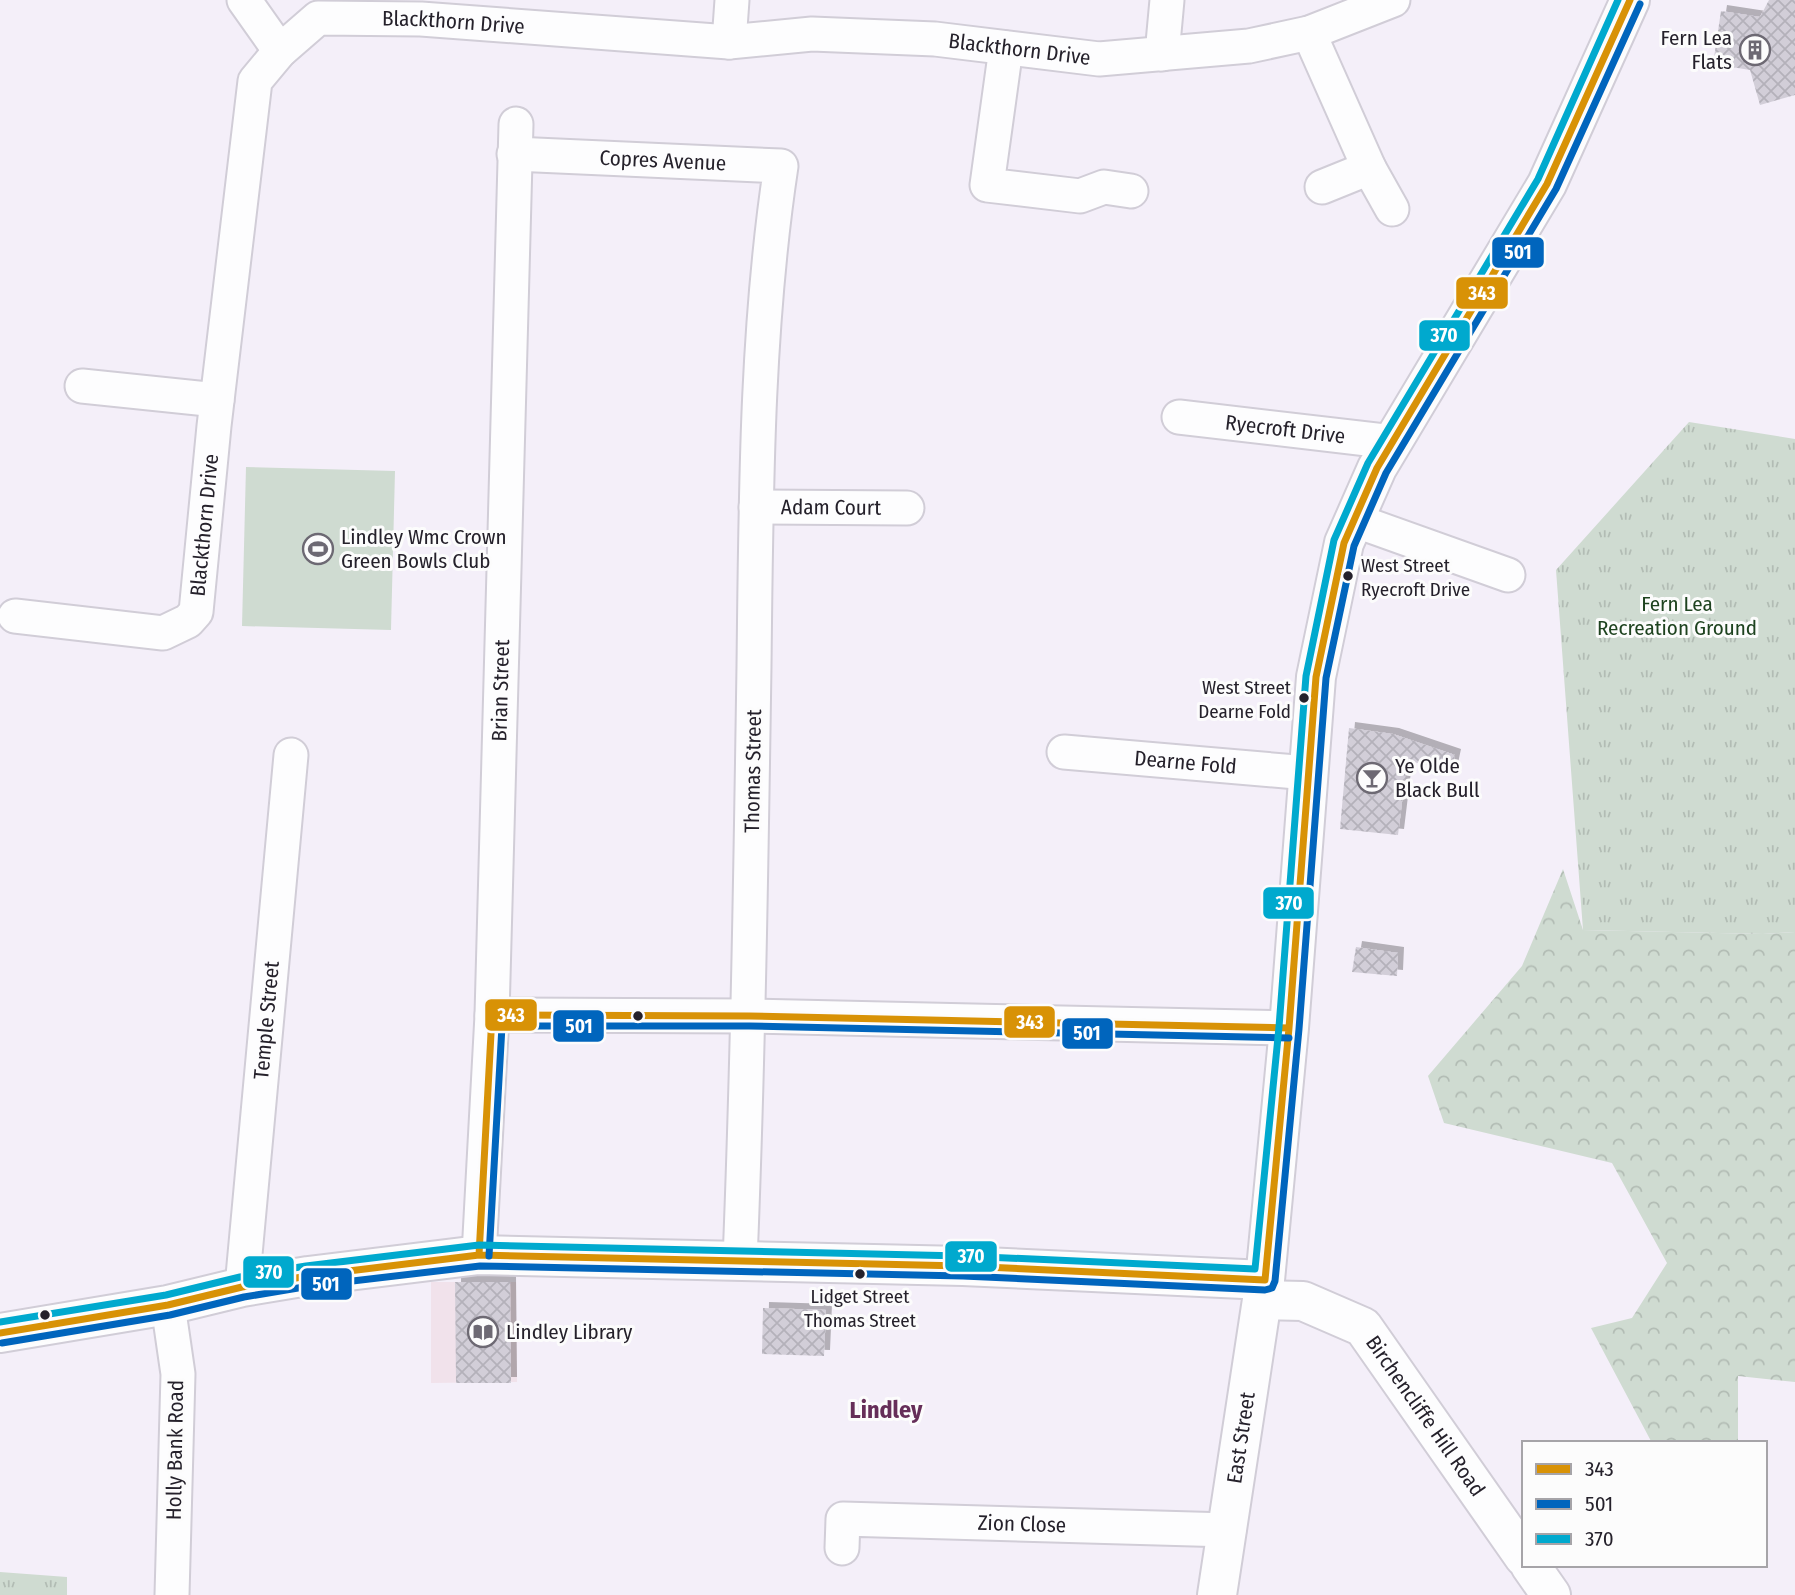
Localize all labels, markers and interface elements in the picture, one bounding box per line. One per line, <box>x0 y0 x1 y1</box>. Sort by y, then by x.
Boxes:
street label: Blackthorn Drive <box>382 6 526 40</box>
place label: Fern Lea Flats <box>1661 25 1732 75</box>
street label: Blackthorn Drive <box>947 28 1092 71</box>
building icon: Fern Lea Flats <box>1738 33 1772 67</box>
street label: Copres Avenue <box>599 145 727 177</box>
line badge: 501 <box>1491 236 1545 269</box>
text: 501 <box>1504 241 1532 264</box>
line badge: 343 <box>1455 276 1509 310</box>
text: 343 <box>1467 282 1496 305</box>
line badge: 370 <box>1418 319 1471 352</box>
text: 370 <box>1429 324 1458 347</box>
street label: Ryecroft Drive <box>1224 410 1347 449</box>
street label: Blackthorn Drive <box>185 453 224 598</box>
street label: Adam Court <box>781 494 881 521</box>
place label: Lindley Wmc Crown Green Bowls Club <box>341 524 507 574</box>
sports icon: Lindley Wmc Crown Green Bowls Club <box>301 532 335 566</box>
place label: West Street Ryecroft Drive <box>1361 554 1470 601</box>
marker: West Street Ryecroft Drive <box>1341 569 1355 583</box>
park label: Fern Lea Recreation Ground <box>1597 591 1757 641</box>
street label: Brian Street <box>486 639 515 742</box>
place label: West Street Dearne Fold <box>1198 676 1292 723</box>
marker: West Street Dearne Fold <box>1297 691 1311 705</box>
street label: Thomas Street <box>739 709 767 833</box>
street label: Dearne Fold <box>1133 745 1238 780</box>
place label: Ye Olde Black Bull <box>1395 753 1480 803</box>
bar icon: Ye Olde Black Bull <box>1355 761 1389 795</box>
line badge: 370 <box>1262 886 1315 920</box>
text: 370 <box>1274 892 1303 915</box>
street label: Temple Street <box>248 960 285 1080</box>
line badge: 343 <box>484 998 538 1032</box>
text: 343 <box>496 1004 525 1027</box>
line badge: 343 <box>1003 1005 1056 1039</box>
line badge: 501 <box>552 1009 605 1043</box>
unlabelled marker <box>631 1009 645 1023</box>
text: 343 <box>1015 1011 1044 1034</box>
text: 501 <box>565 1015 593 1038</box>
line badge: 501 <box>1061 1017 1114 1050</box>
text: 501 <box>1073 1022 1101 1045</box>
line badge: 370 <box>944 1240 998 1273</box>
text: 370 <box>956 1245 985 1268</box>
line badge: 370 <box>242 1255 295 1289</box>
text: 370 <box>254 1261 283 1284</box>
line badge: 501 <box>300 1267 353 1301</box>
marker: Lidget Street Thomas Street <box>853 1267 867 1281</box>
text: 501 <box>312 1273 340 1296</box>
place label: Lidget Street Thomas Street <box>804 1285 917 1332</box>
unlabelled marker <box>38 1308 52 1322</box>
library icon: Lindley Library <box>466 1315 500 1349</box>
place label: Lindley Library <box>506 1319 633 1345</box>
street label: Birchencliffe Hill Road <box>1360 1330 1491 1501</box>
street label: Holly Bank Road <box>161 1380 189 1520</box>
street label: East Street <box>1221 1390 1261 1485</box>
district label: Lindley <box>850 1396 923 1424</box>
legend <box>1522 1441 1767 1567</box>
text: 343 <box>1585 1456 1614 1482</box>
text: 501 <box>1585 1491 1613 1517</box>
street label: Zion Close <box>977 1510 1067 1538</box>
text: 370 <box>1585 1526 1614 1552</box>

